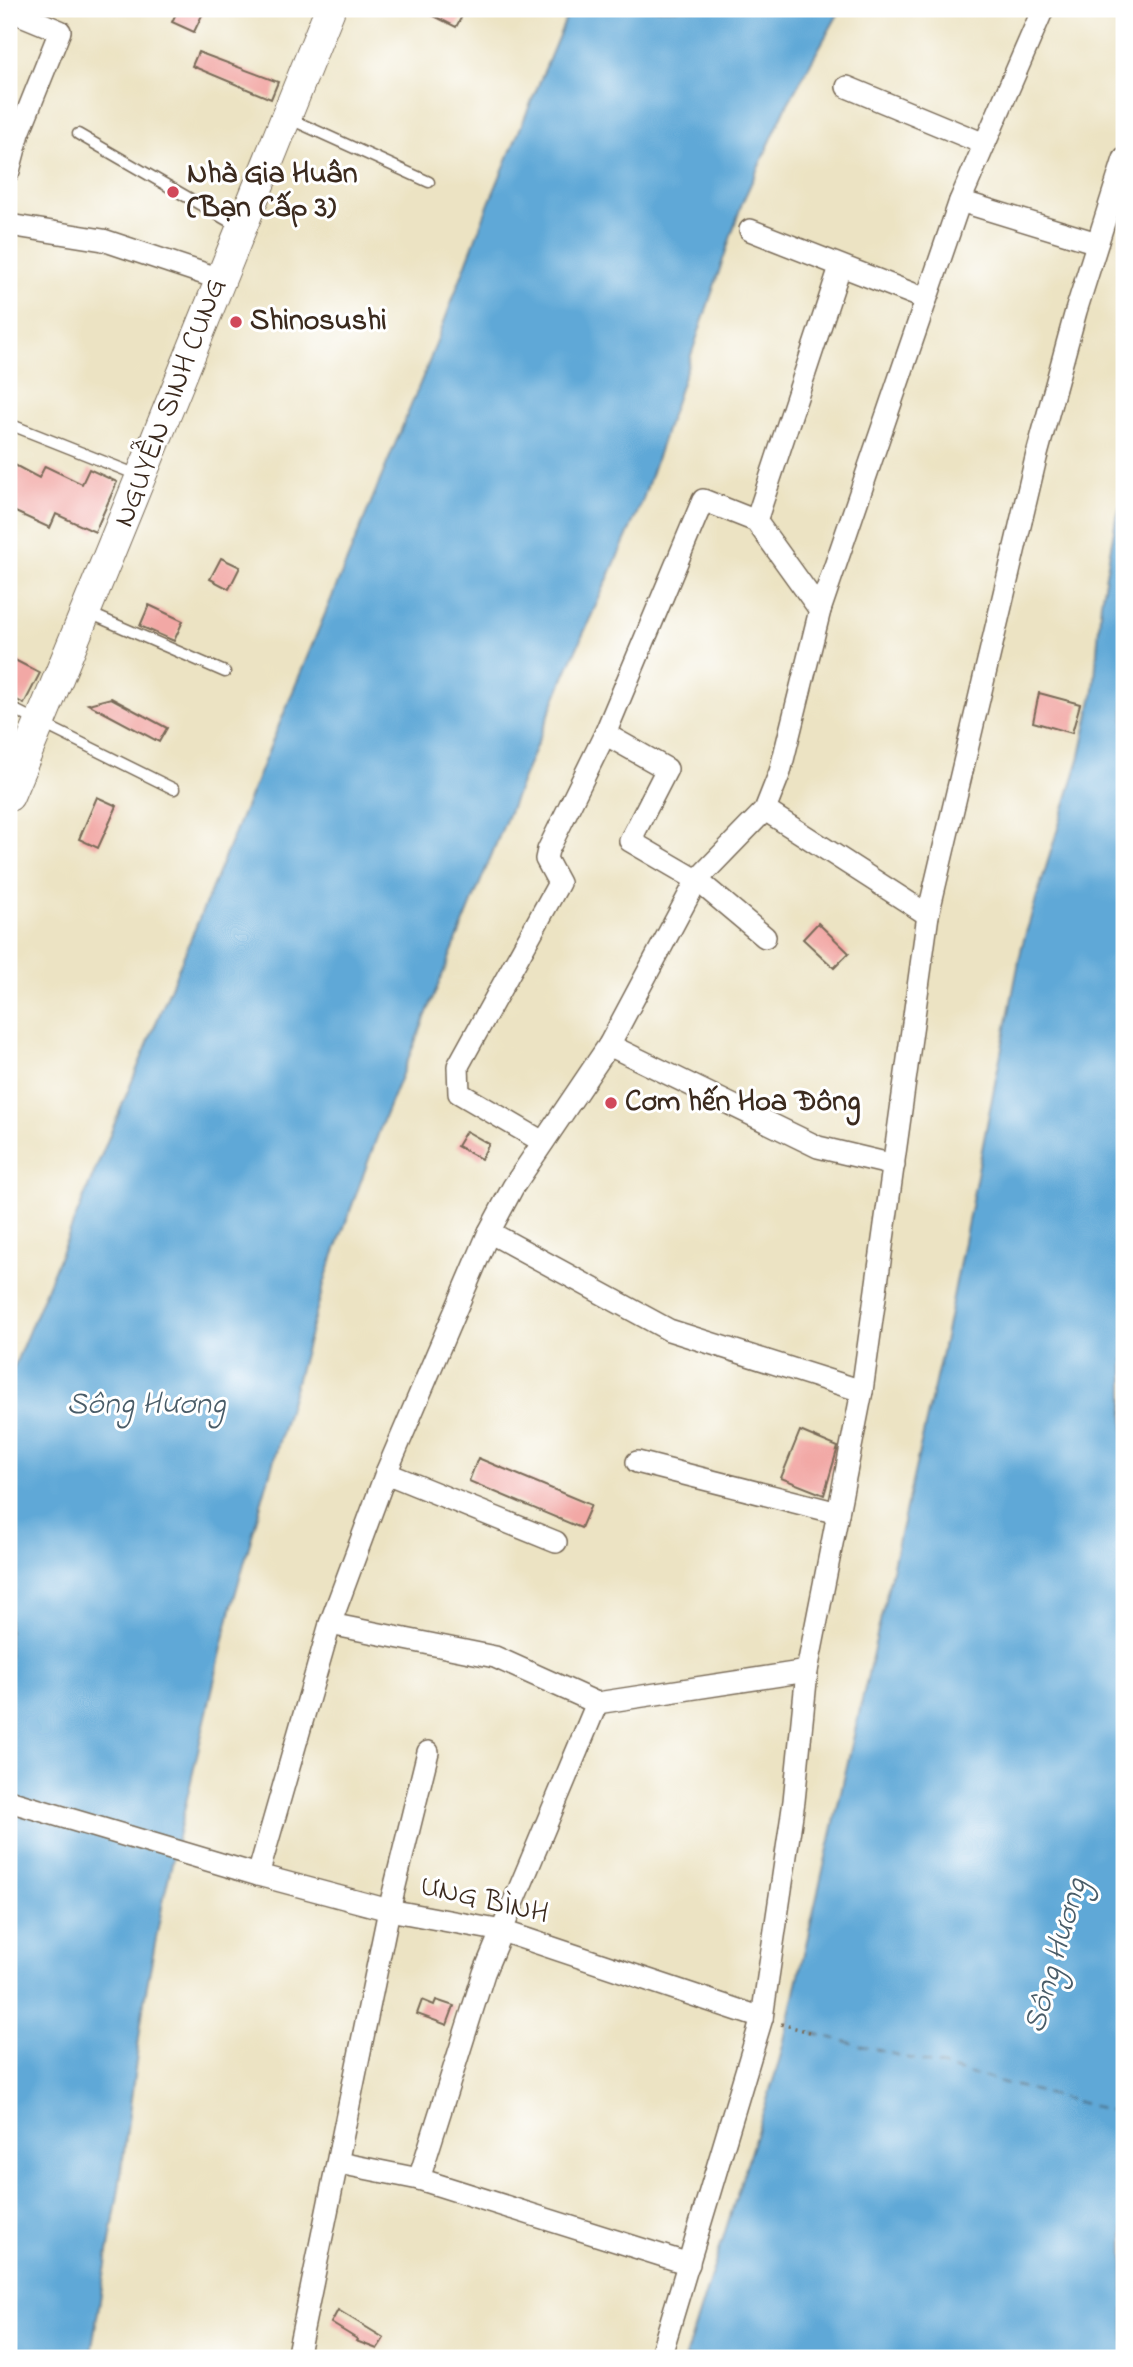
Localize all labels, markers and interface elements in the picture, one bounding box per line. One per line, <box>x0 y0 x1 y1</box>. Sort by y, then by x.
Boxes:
place label: Nhà Gia Huân (Bạn Cấp 3) <box>187 153 358 231</box>
marker: Nhà Gia Huân (Bạn Cấp 3) <box>165 184 181 200</box>
street label: NGUYỄN SINH CUNG <box>102 272 239 534</box>
place label: Shinosushi <box>250 300 387 344</box>
marker: Shinosushi <box>228 314 244 330</box>
place label: Cơm hến Hoa Đông <box>625 1081 860 1126</box>
marker: Cơm hến Hoa Đông <box>603 1095 619 1111</box>
water label: Sông Hương <box>67 1382 226 1429</box>
street label: ƯNG BÌNH <box>415 1865 553 1937</box>
water label: Sông Hương <box>1012 1873 1102 2039</box>

